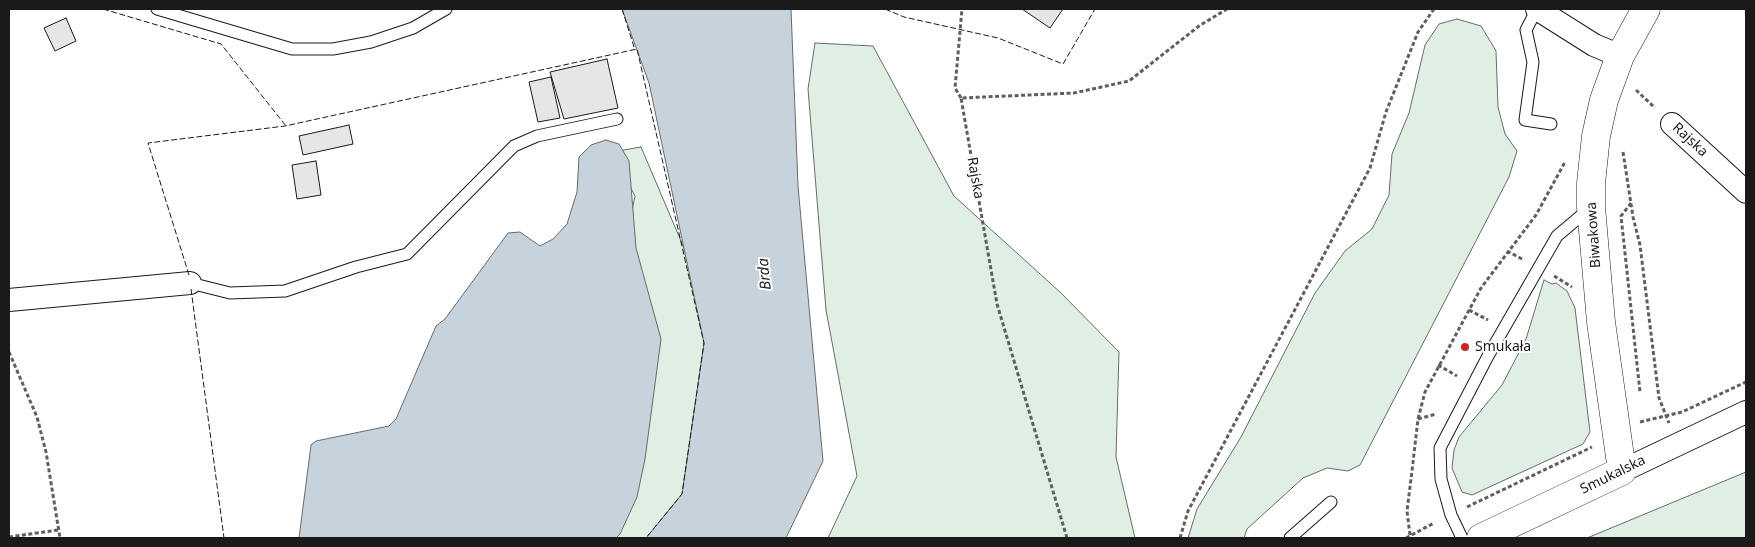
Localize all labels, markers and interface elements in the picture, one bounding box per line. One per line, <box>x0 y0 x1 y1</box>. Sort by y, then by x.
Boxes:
street label: Rajska <box>1669 119 1711 161</box>
street label: Rajska <box>963 156 987 200</box>
street label: Biwakowa <box>1583 201 1605 269</box>
water label: Brda <box>755 257 775 291</box>
place label: Smukała <box>1475 339 1531 355</box>
marker: Smukała <box>1459 341 1471 353</box>
street label: Smukalska <box>1578 452 1648 498</box>

